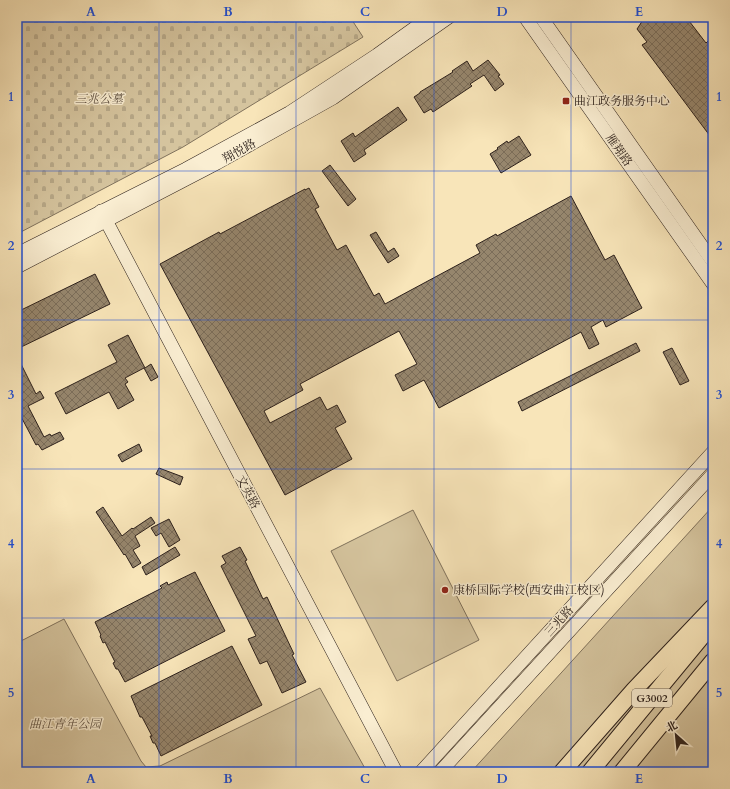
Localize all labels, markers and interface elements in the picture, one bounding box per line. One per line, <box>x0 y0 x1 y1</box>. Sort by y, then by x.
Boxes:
text: A <box>86 3 96 21</box>
text: B <box>223 3 233 21</box>
text: C <box>360 3 370 21</box>
text: D <box>496 3 508 21</box>
text: E <box>635 3 643 21</box>
text: 1 <box>8 88 14 106</box>
text: 1 <box>716 88 722 106</box>
park label: 三兆公墓 <box>75 91 125 107</box>
place label: 曲江政务服务中心 <box>574 93 670 109</box>
marker: 曲江政务服务中心 <box>561 96 571 106</box>
street label: 雁翔路 <box>602 131 636 169</box>
street label: 翔悦路 <box>219 135 259 167</box>
text: 2 <box>8 237 15 255</box>
text: 2 <box>716 237 723 255</box>
text: 3 <box>8 386 15 404</box>
text: 3 <box>716 386 723 404</box>
street label: 文英路 <box>232 472 264 512</box>
text: 4 <box>8 535 15 553</box>
text: 4 <box>716 535 723 553</box>
place label: 康桥国际学校(西安曲江校区) <box>453 582 605 598</box>
marker: 康桥国际学校(西安曲江校区) <box>440 585 450 595</box>
street label: 三兆路 <box>541 602 577 640</box>
text: 5 <box>8 684 14 702</box>
text: 5 <box>716 684 722 702</box>
road number: G3002 <box>632 689 672 707</box>
north arrow <box>656 715 696 755</box>
park label: 曲江青年公园 <box>29 716 103 732</box>
text: 北 <box>663 717 680 736</box>
text: A <box>86 770 96 788</box>
text: B <box>223 770 233 788</box>
text: C <box>360 770 370 788</box>
text: D <box>496 770 508 788</box>
text: E <box>635 770 643 788</box>

